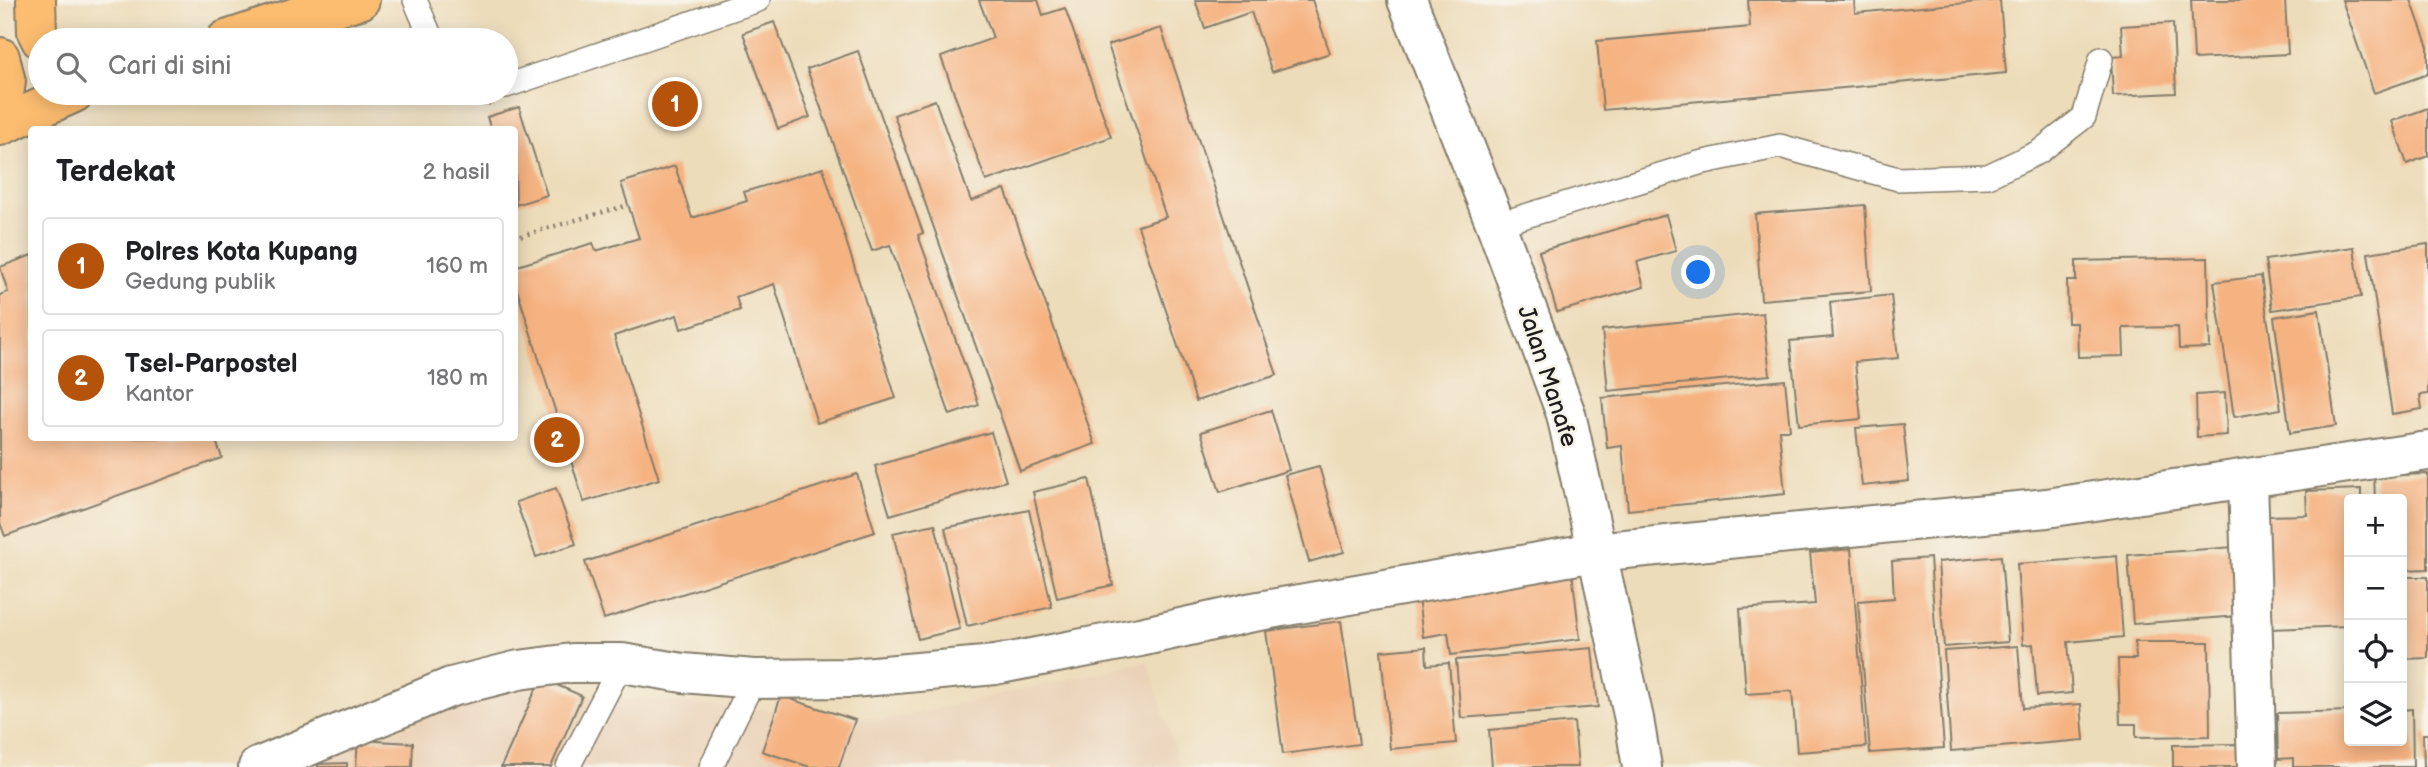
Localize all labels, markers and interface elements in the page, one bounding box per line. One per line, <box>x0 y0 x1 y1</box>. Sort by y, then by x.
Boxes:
search box <box>28 28 518 105</box>
icon: search <box>52 48 90 86</box>
text: Cari di sini <box>108 51 231 82</box>
pin: 1 <box>652 78 698 130</box>
text: Terdekat <box>56 154 175 190</box>
text: 2 hasil <box>423 158 490 186</box>
text: Polres Kota Kupang <box>125 237 358 268</box>
text: 1 <box>76 252 86 280</box>
text: 160 m <box>426 252 488 280</box>
your location <box>1681 255 1715 289</box>
text: Gedung publik <box>125 268 275 296</box>
street label: Jalan Manafe <box>1511 302 1584 450</box>
text: Tsel-Parpostel <box>125 349 297 380</box>
text: 2 <box>74 364 88 392</box>
text: 180 m <box>427 364 488 392</box>
text: Kantor <box>125 380 193 408</box>
pin: 2 <box>534 414 580 466</box>
map controls <box>2344 494 2407 746</box>
button: + <box>2344 494 2407 557</box>
button: − <box>2344 557 2407 620</box>
button: locate <box>2344 620 2407 683</box>
button: layers <box>2344 683 2407 746</box>

